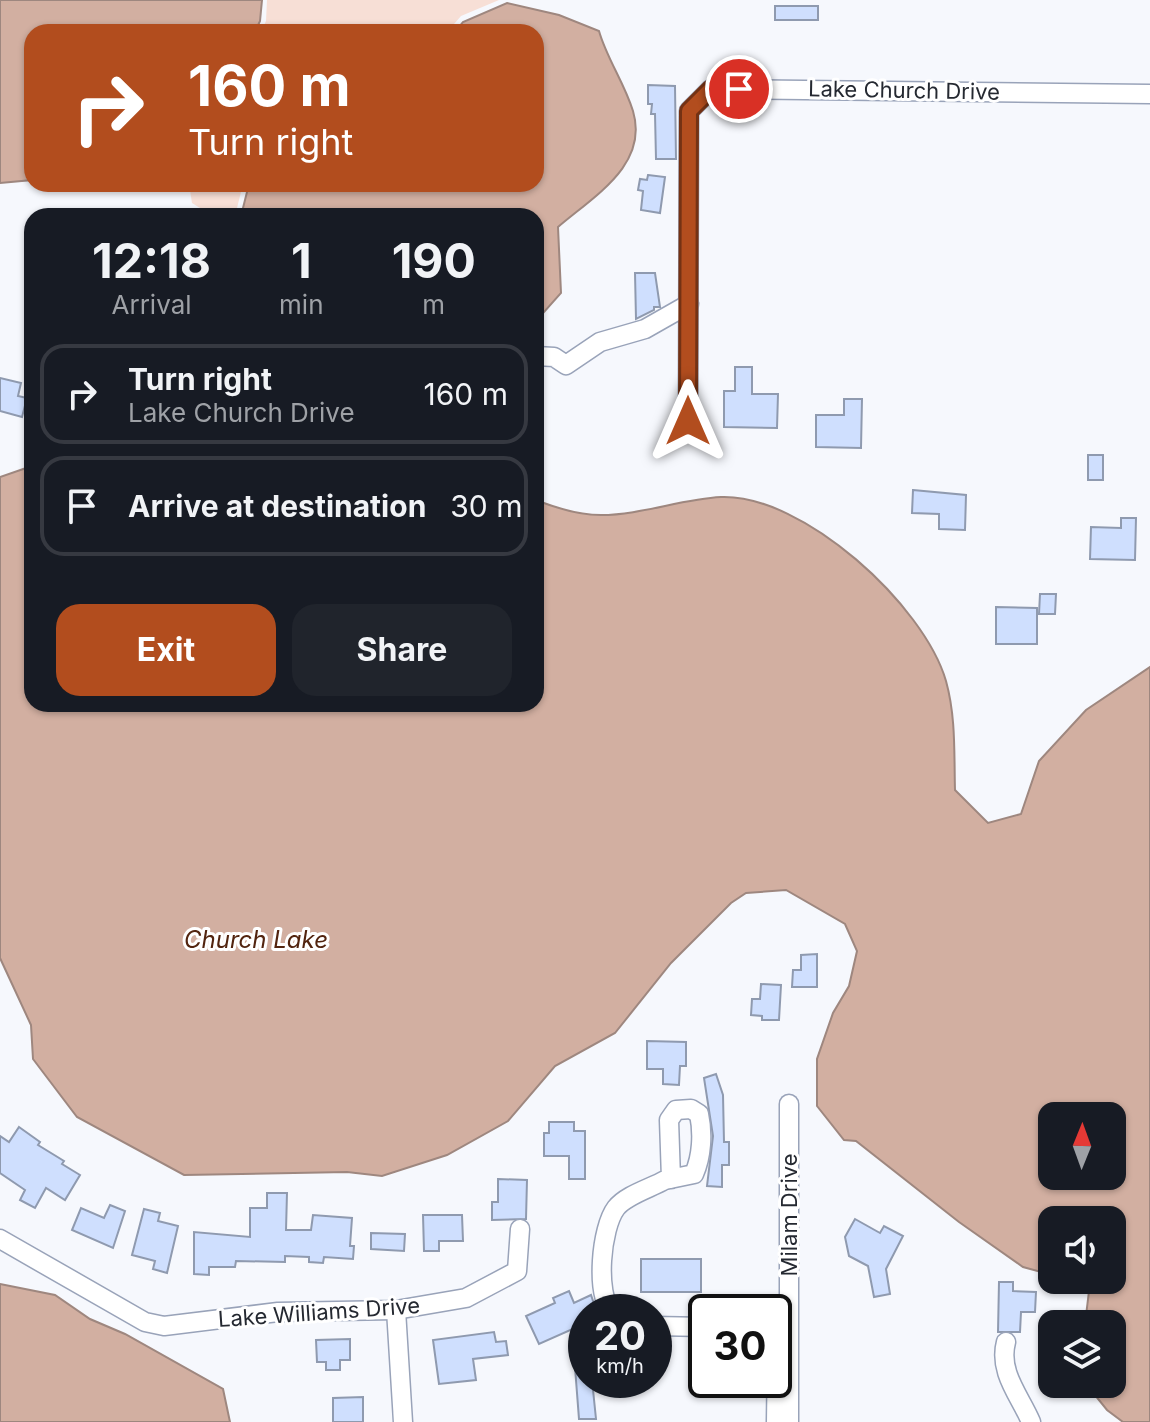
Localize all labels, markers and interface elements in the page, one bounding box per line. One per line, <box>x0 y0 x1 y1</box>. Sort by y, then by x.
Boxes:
text: 160 m <box>188 52 351 120</box>
pin <box>705 55 773 123</box>
icon: right <box>56 56 160 160</box>
icon: arrive <box>717 67 761 111</box>
street label: Lake Church Drive <box>808 75 1000 105</box>
text: Turn right <box>188 120 353 164</box>
text: 12:18 <box>92 231 211 290</box>
text: 1 <box>291 231 312 290</box>
text: 190 <box>392 231 476 290</box>
text: Arrival <box>112 289 192 320</box>
text: min <box>279 289 324 320</box>
text: m <box>422 289 445 320</box>
text: Turn right <box>128 361 272 397</box>
icon: right <box>60 372 104 416</box>
text: 160 m <box>424 376 508 412</box>
position arrow <box>646 379 730 463</box>
text: Lake Church Drive <box>128 397 355 428</box>
icon: arrive <box>60 484 104 528</box>
text: Arrive at destination <box>128 488 426 524</box>
text: 30 m <box>450 488 523 524</box>
button: Exit <box>56 604 276 696</box>
button: Share <box>292 604 512 696</box>
water label: Church Lake <box>184 925 328 954</box>
north arrow <box>1038 1102 1126 1190</box>
map controls <box>1038 1102 1126 1398</box>
street label: Milam Drive <box>776 1154 802 1276</box>
button: sound <box>1038 1206 1126 1294</box>
street label: Lake Williams Drive <box>217 1292 421 1332</box>
speed limit sign: 30 <box>688 1294 792 1398</box>
button: layers <box>1038 1310 1126 1398</box>
text: 20 <box>594 1311 646 1360</box>
text: km/h <box>596 1354 644 1378</box>

